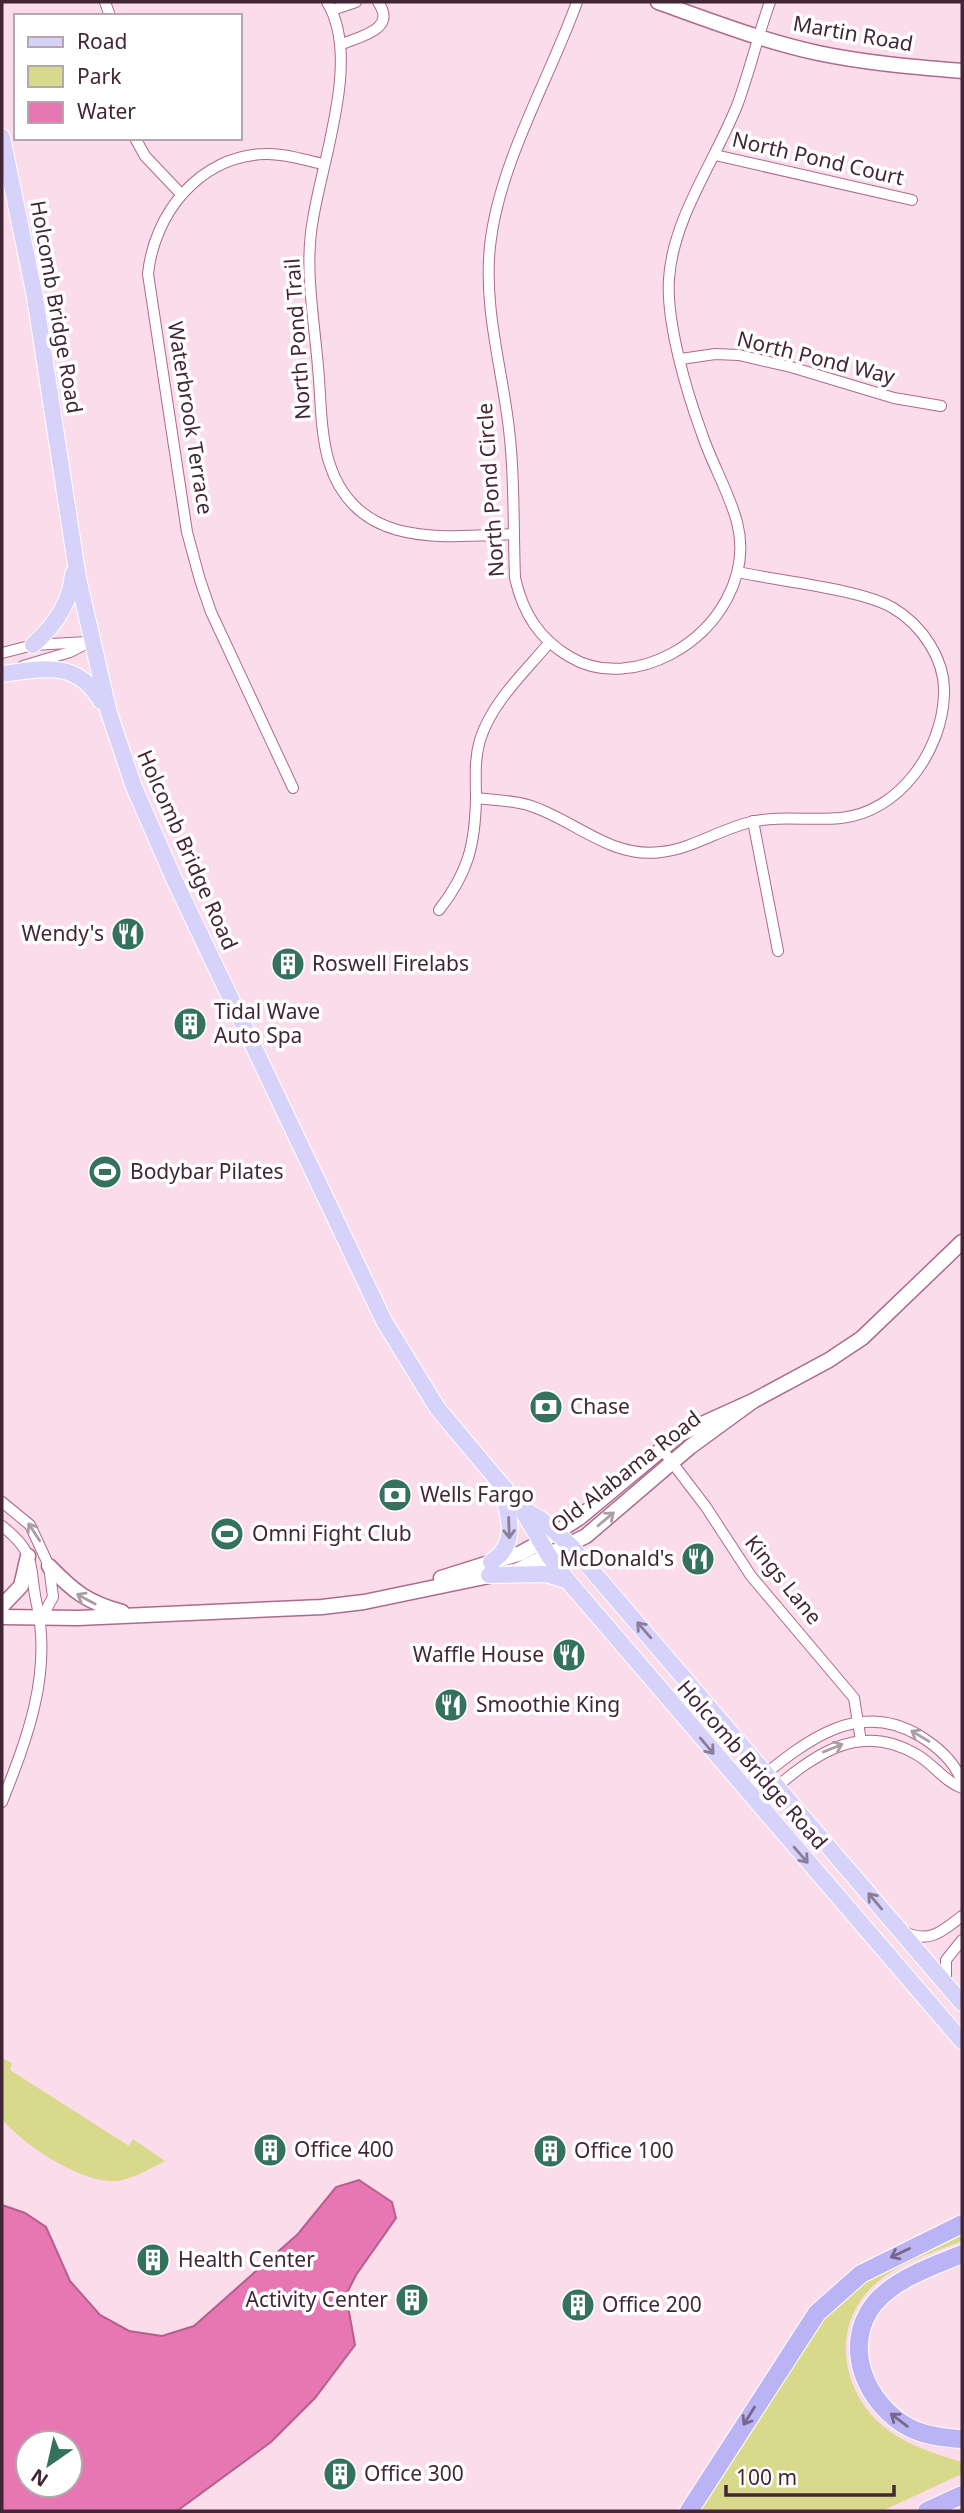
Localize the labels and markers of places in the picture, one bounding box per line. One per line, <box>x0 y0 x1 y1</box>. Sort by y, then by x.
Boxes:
restaurant icon: Wendy's <box>109 915 147 953</box>
place label: Wendy's <box>21 919 104 947</box>
building icon: Roswell Firelabs <box>269 945 307 983</box>
place label: Roswell Firelabs <box>312 949 469 977</box>
place label: Tidal Wave Auto Spa <box>214 997 320 1049</box>
building icon: Tidal Wave Auto Spa <box>171 1005 209 1043</box>
sports icon: Bodybar Pilates <box>86 1153 124 1191</box>
place label: Bodybar Pilates <box>130 1157 284 1185</box>
bank icon: Chase <box>527 1388 565 1426</box>
place label: Chase <box>570 1392 630 1420</box>
bank icon: Wells Fargo <box>376 1476 414 1514</box>
place label: Wells Fargo <box>420 1480 534 1508</box>
sports icon: Omni Fight Club <box>208 1515 246 1553</box>
place label: Omni Fight Club <box>252 1519 412 1547</box>
restaurant icon: McDonald's <box>679 1540 717 1578</box>
place label: McDonald's <box>560 1544 674 1572</box>
restaurant icon: Waffle House <box>550 1636 588 1674</box>
place label: Waffle House <box>413 1640 544 1668</box>
restaurant icon: Smoothie King <box>432 1686 470 1724</box>
place label: Smoothie King <box>476 1690 620 1718</box>
building icon: Office 400 <box>251 2131 289 2169</box>
building icon: Office 100 <box>531 2132 569 2170</box>
place label: Office 400 <box>294 2135 394 2163</box>
place label: Office 100 <box>574 2136 674 2164</box>
building icon: Health Center <box>134 2241 172 2279</box>
place label: Health Center <box>178 2245 315 2273</box>
building icon: Activity Center <box>393 2281 431 2319</box>
place label: Activity Center <box>245 2285 388 2313</box>
building icon: Office 200 <box>559 2286 597 2324</box>
place label: Office 200 <box>602 2290 702 2318</box>
building icon: Office 300 <box>321 2455 359 2493</box>
place label: Office 300 <box>364 2459 464 2487</box>

